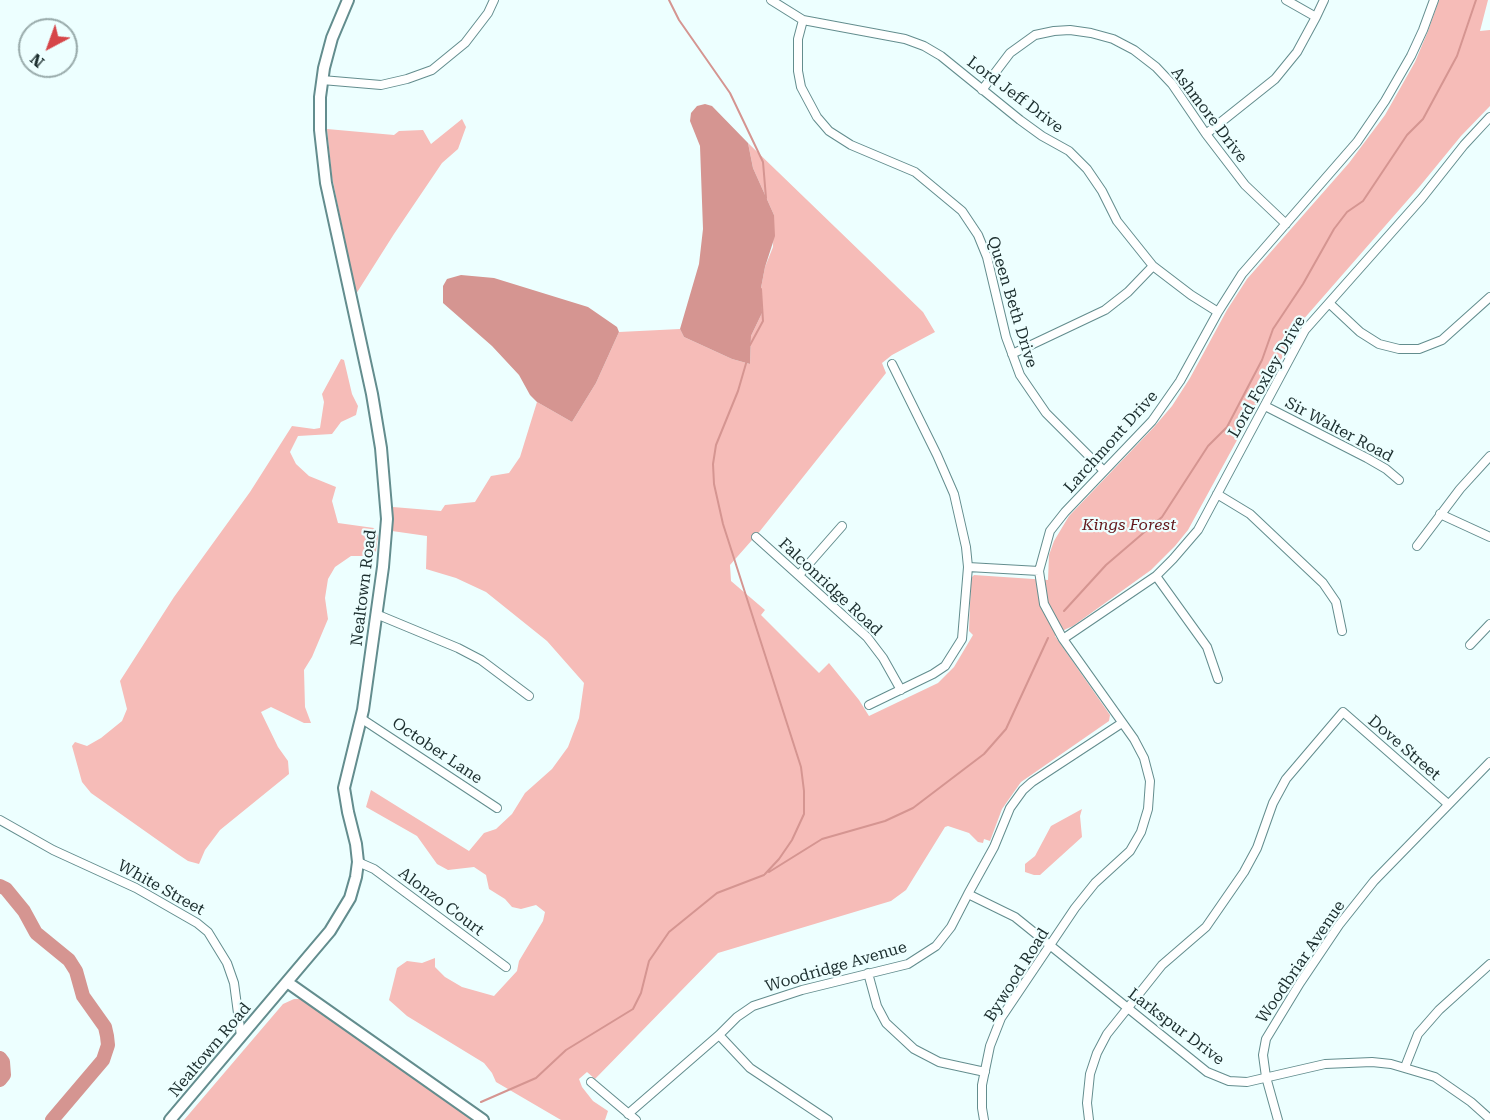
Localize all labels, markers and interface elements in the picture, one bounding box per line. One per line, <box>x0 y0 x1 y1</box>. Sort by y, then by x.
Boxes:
north arrow <box>18 18 78 78</box>
text: N <box>26 49 48 72</box>
street label: Lord Jeff Drive <box>963 53 1067 137</box>
street label: Ashmore Drive <box>1167 63 1251 167</box>
street label: Queen Beth Drive <box>983 234 1041 370</box>
street label: Lord Foxley Drive <box>1224 313 1310 441</box>
street label: Larchmont Drive <box>1060 387 1162 497</box>
street label: Sir Walter Road <box>1282 393 1396 467</box>
park label: Kings Forest <box>1082 515 1176 535</box>
street label: Nealtown Road <box>347 529 381 647</box>
street label: Falconridge Road <box>774 534 886 640</box>
street label: Dove Street <box>1364 711 1444 785</box>
street label: October Lane <box>388 714 486 788</box>
street label: White Street <box>114 856 208 920</box>
street label: Alonzo Court <box>394 864 488 940</box>
street label: Woodbriar Avenue <box>1253 897 1349 1027</box>
street label: Bywood Road <box>981 925 1053 1025</box>
street label: Woodridge Avenue <box>763 938 909 996</box>
street label: Larkspur Drive <box>1124 985 1228 1069</box>
street label: Nealtown Road <box>165 999 255 1101</box>

